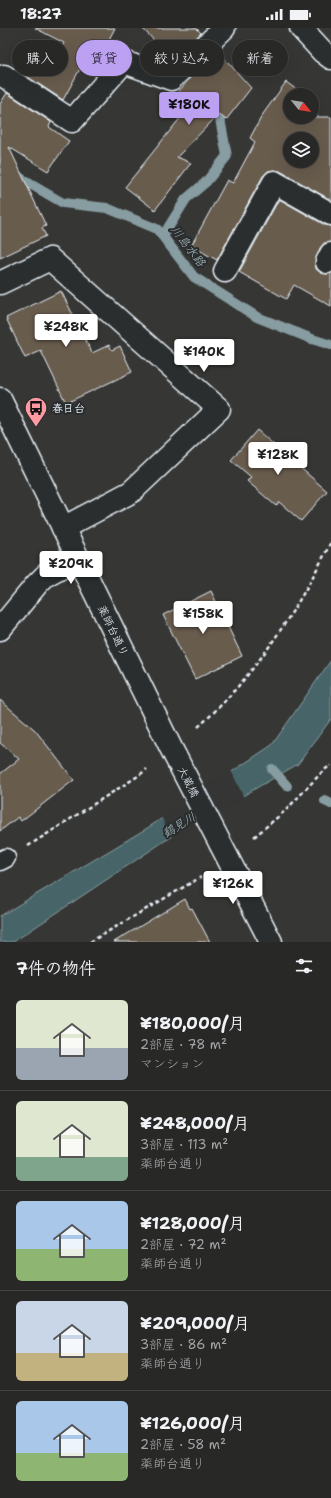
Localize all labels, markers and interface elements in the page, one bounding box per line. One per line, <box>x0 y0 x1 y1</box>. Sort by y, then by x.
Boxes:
text: 18:27 <box>20 4 62 24</box>
chip: 購入 <box>12 40 68 76</box>
chip: 賃貸 <box>76 40 132 76</box>
chip: 絞り込み <box>140 40 224 76</box>
chip: 新着 <box>232 40 288 76</box>
north arrow <box>283 88 319 124</box>
map controls <box>283 88 319 168</box>
pin: ¥180K <box>161 92 217 126</box>
text: ¥180K <box>168 96 210 113</box>
button: layers <box>283 132 319 168</box>
water label: 川島水路 <box>167 222 210 271</box>
pin: ¥248K <box>38 314 94 348</box>
text: ¥248K <box>44 318 88 335</box>
pin: ¥140K <box>176 339 232 373</box>
text: ¥140K <box>183 343 225 360</box>
bus stop icon: 春日台 <box>23 395 49 428</box>
place label: 春日台 <box>52 401 85 416</box>
pin: ¥128K <box>250 442 306 476</box>
text: ¥128K <box>257 446 299 463</box>
pin: ¥209K <box>43 551 99 585</box>
text: ¥209K <box>49 555 93 572</box>
pin: ¥158K <box>175 601 231 635</box>
street label: 薬師台通り <box>94 603 132 659</box>
text: ¥158K <box>183 605 223 622</box>
street label: 大蔵橋 <box>174 764 202 800</box>
water label: 鶴見川 <box>159 809 199 841</box>
pin: ¥126K <box>205 871 261 905</box>
text: ¥126K <box>212 875 254 892</box>
icon: filters <box>293 955 315 977</box>
text: 7件の物件 <box>16 957 96 979</box>
text: ¥180,000/月 <box>140 1012 245 1034</box>
icon: home <box>48 1016 96 1064</box>
text: 2部屋 · 78 m² <box>140 1036 227 1053</box>
text: マンション <box>140 1055 204 1072</box>
text: ¥248,000/月 <box>140 1112 249 1134</box>
icon: home <box>48 1117 96 1165</box>
text: 3部屋 · 113 m² <box>140 1136 228 1153</box>
text: 薬師台通り <box>140 1155 205 1172</box>
text: ¥128,000/月 <box>140 1212 245 1234</box>
icon: home <box>48 1217 96 1265</box>
text: 2部屋 · 72 m² <box>140 1236 226 1253</box>
text: 薬師台通り <box>140 1255 205 1272</box>
text: ¥209,000/月 <box>140 1312 250 1334</box>
icon: home <box>48 1317 96 1365</box>
text: 3部屋 · 86 m² <box>140 1336 227 1353</box>
text: 薬師台通り <box>140 1355 205 1372</box>
text: ¥126,000/月 <box>140 1412 245 1434</box>
icon: home <box>48 1417 96 1465</box>
text: 2部屋 · 58 m² <box>140 1436 226 1453</box>
text: 薬師台通り <box>140 1455 205 1472</box>

